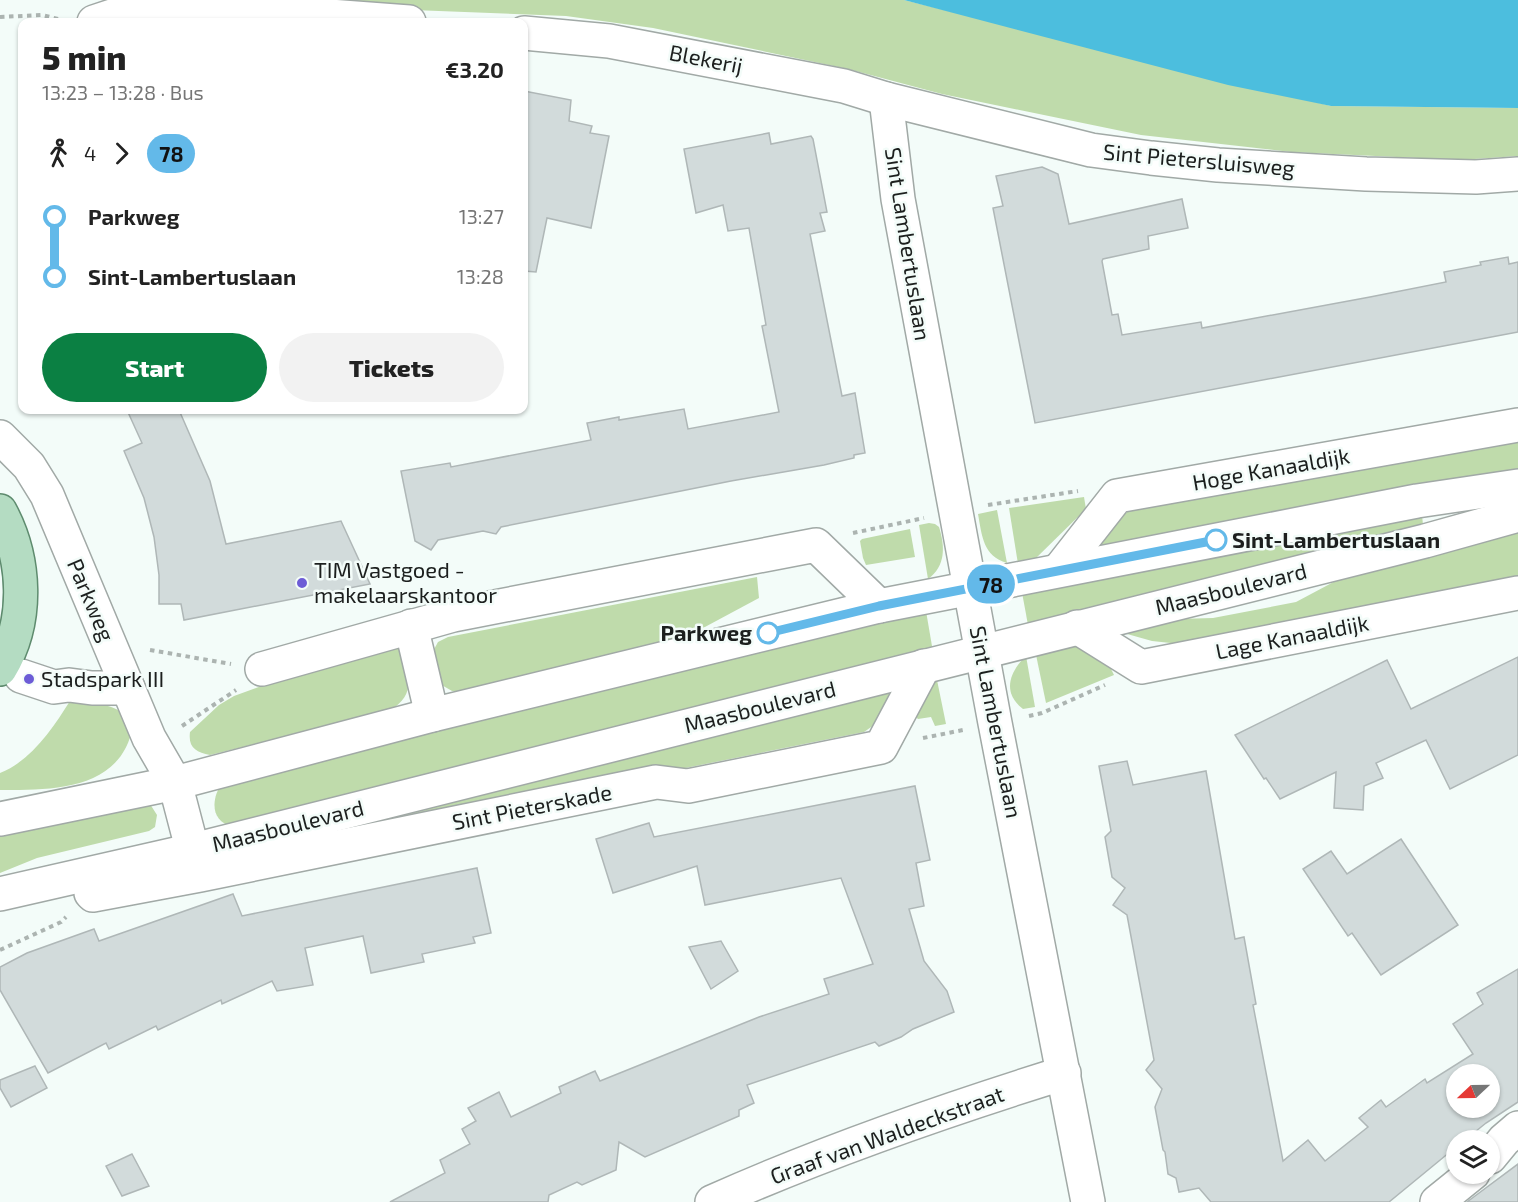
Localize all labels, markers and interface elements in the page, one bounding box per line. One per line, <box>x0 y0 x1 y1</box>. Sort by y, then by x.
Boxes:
text: 5 min <box>42 37 126 77</box>
street label: Blekerij <box>667 38 745 79</box>
text: €3.20 <box>445 56 504 82</box>
text: 13:23 – 13:28 · Bus <box>42 80 204 104</box>
icon: walk <box>42 137 75 170</box>
icon: forward <box>105 137 138 170</box>
street label: Sint Pietersluisweg <box>1102 138 1296 180</box>
text: 4 <box>84 141 96 165</box>
text: 78 <box>159 141 183 166</box>
street label: Sint Lambertuslaan <box>881 145 937 342</box>
text: Parkweg <box>88 203 180 229</box>
text: 13:27 <box>459 204 504 228</box>
text: Sint-Lambertuslaan <box>88 263 296 289</box>
text: 13:28 <box>457 264 504 288</box>
button: Start <box>42 333 267 402</box>
button: Tickets <box>279 333 504 402</box>
street label: Hoge Kanaaldijk <box>1190 441 1352 496</box>
place label: Sint-Lambertuslaan <box>1232 526 1440 552</box>
marker: Sint-Lambertuslaan <box>1205 529 1227 551</box>
street label: Parkweg <box>63 554 121 645</box>
place label: TIM Vastgoed - makelaarskantoor <box>314 556 497 607</box>
street label: Maasboulevard <box>1152 557 1309 619</box>
line badge: 78 <box>964 564 1018 604</box>
text: 78 <box>979 572 1003 597</box>
marker: TIM Vastgoed - makelaarskantoor <box>295 576 309 590</box>
street label: Lage Kanaaldijk <box>1213 608 1371 665</box>
place label: Parkweg <box>660 619 752 645</box>
marker: Parkweg <box>757 622 779 644</box>
street label: Sint Lambertuslaan <box>966 623 1028 820</box>
place label: Stadspark III <box>41 665 164 691</box>
marker: Stadspark III <box>22 672 36 686</box>
street label: Maasboulevard <box>681 675 838 737</box>
street label: Sint Pieterskade <box>450 778 614 834</box>
street label: Maasboulevard <box>209 794 366 856</box>
north arrow <box>1446 1064 1500 1118</box>
map controls <box>1446 1064 1500 1184</box>
street label: Graaf van Waldeckstraat <box>766 1080 1007 1188</box>
button: layers <box>1446 1130 1500 1184</box>

